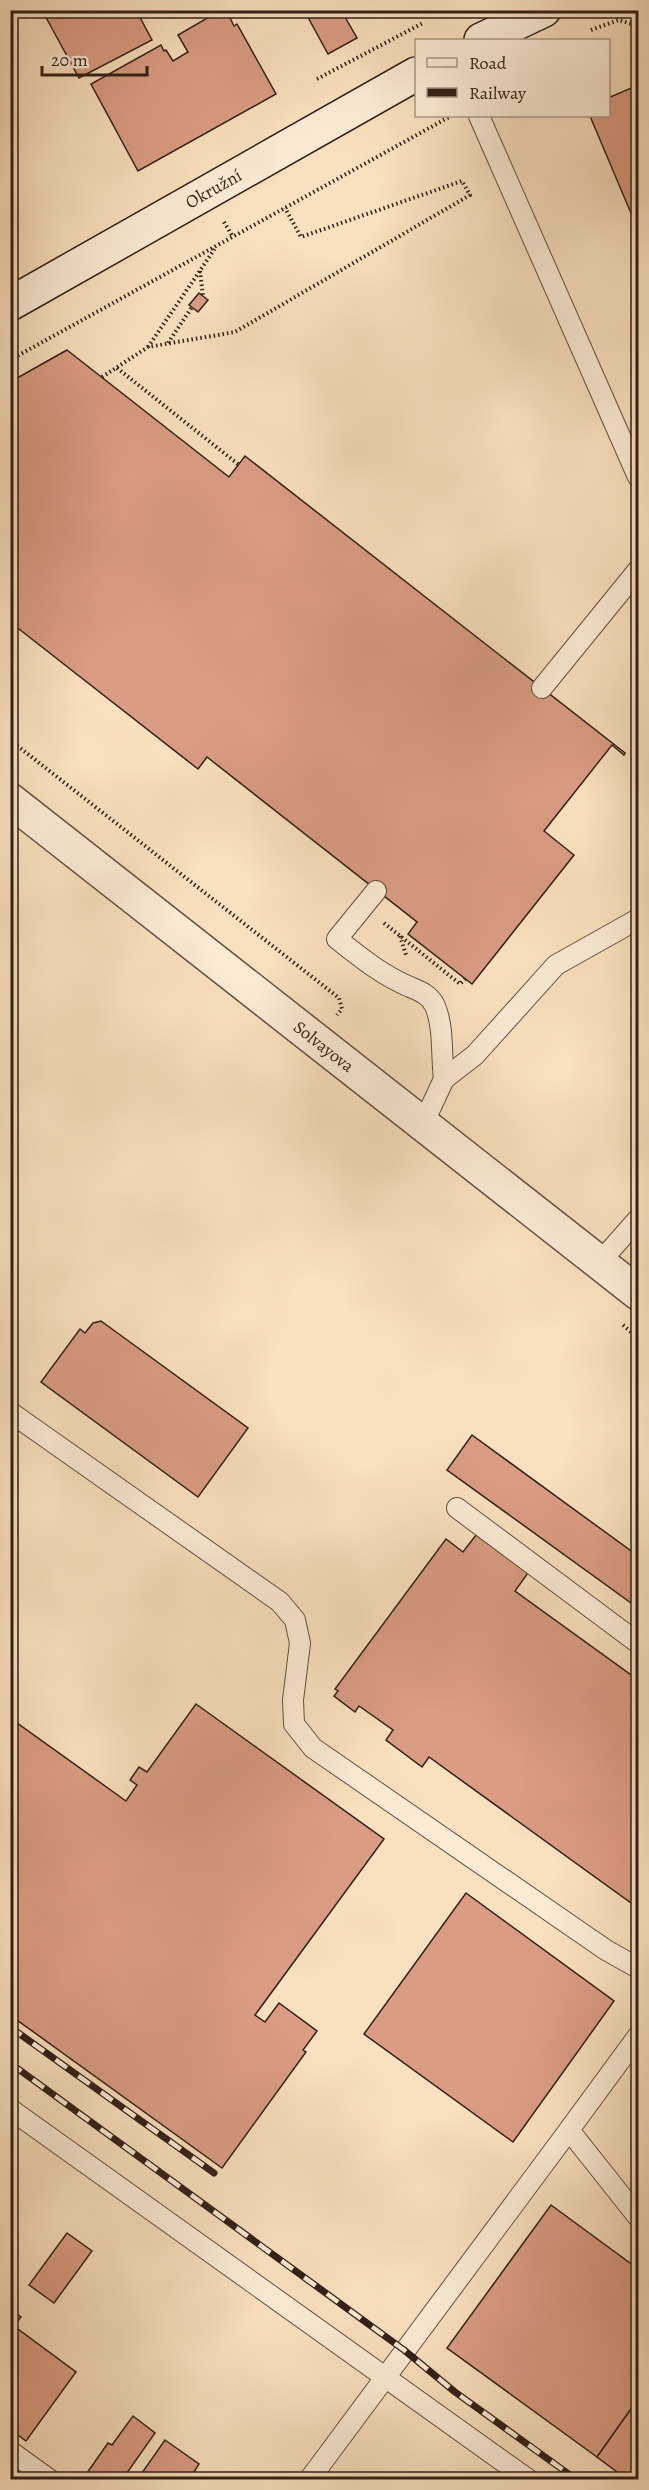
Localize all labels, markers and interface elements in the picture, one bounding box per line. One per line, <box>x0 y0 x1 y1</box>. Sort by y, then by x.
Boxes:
scale bar <box>42 39 147 77</box>
legend <box>415 39 610 117</box>
text: 20 m <box>51 48 88 72</box>
text: Road <box>469 51 507 75</box>
text: Railway <box>469 81 527 105</box>
street label: Okružní <box>181 163 246 214</box>
street label: Solvayova <box>289 1015 360 1078</box>

